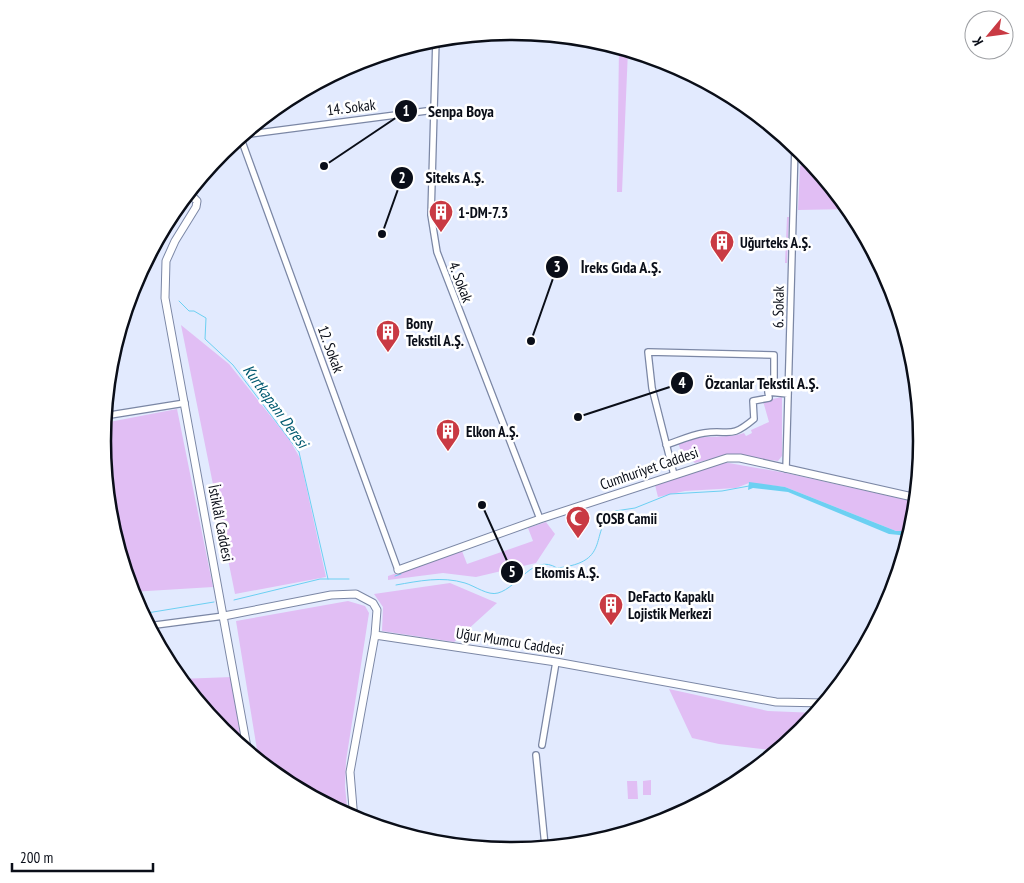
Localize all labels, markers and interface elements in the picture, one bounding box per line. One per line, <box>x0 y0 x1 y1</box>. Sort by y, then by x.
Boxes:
north arrow <box>964 10 1014 60</box>
text: K <box>968 33 987 49</box>
street label: 14. Sokak <box>326 95 377 119</box>
callout: Senpa Boya <box>394 95 504 126</box>
text: 1 <box>402 101 410 120</box>
text: Senpa Boya <box>428 101 494 121</box>
callout: Siteks A.Ş. <box>390 162 495 193</box>
text: Siteks A.Ş. <box>425 167 485 187</box>
text: 2 <box>398 168 406 187</box>
building icon: 1-DM-7.3 <box>428 199 454 233</box>
place label: 1-DM-7.3 <box>458 203 508 222</box>
building icon: Uğurteks A.Ş. <box>709 229 735 263</box>
place label: Uğurteks A.Ş. <box>740 233 811 252</box>
callout: İreks Gıda A.Ş. <box>545 252 671 283</box>
text: 3 <box>553 257 561 276</box>
text: İreks Gıda A.Ş. <box>581 257 661 277</box>
street label: 4. Sokak <box>445 259 477 305</box>
street label: 6. Sokak <box>768 286 788 328</box>
place label: Bony Tekstil A.Ş. <box>406 314 464 350</box>
building icon: Bony Tekstil A.Ş. <box>375 319 401 353</box>
street label: 12. Sokak <box>314 323 348 375</box>
water label: Kurtkapanı Deresi <box>239 360 314 454</box>
callout: Özcanlar Tekstil A.Ş. <box>669 368 829 399</box>
text: 4 <box>678 373 686 392</box>
text: Özcanlar Tekstil A.Ş. <box>705 373 819 393</box>
building icon: Elkon A.Ş. <box>435 418 461 452</box>
place label: Elkon A.Ş. <box>466 422 519 441</box>
street label: Cumhuriyet Caddesi <box>597 442 701 494</box>
street label: İstiklâl Caddesi <box>204 483 238 563</box>
mosque icon: ÇOSB Camii <box>565 505 591 539</box>
place label: ÇOSB Camii <box>596 509 657 528</box>
callout: Ekomis A.Ş. <box>500 557 610 588</box>
text: 5 <box>508 562 516 581</box>
text: Ekomis A.Ş. <box>535 562 599 582</box>
place label: DeFacto Kapaklı Lojistik Merkezi <box>628 587 714 623</box>
building icon: DeFacto Kapaklı Lojistik Merkezi <box>598 592 624 626</box>
street label: Uğur Mumcu Caddesi <box>455 623 565 659</box>
scale bar <box>12 840 154 872</box>
text: 200 m <box>20 848 53 867</box>

